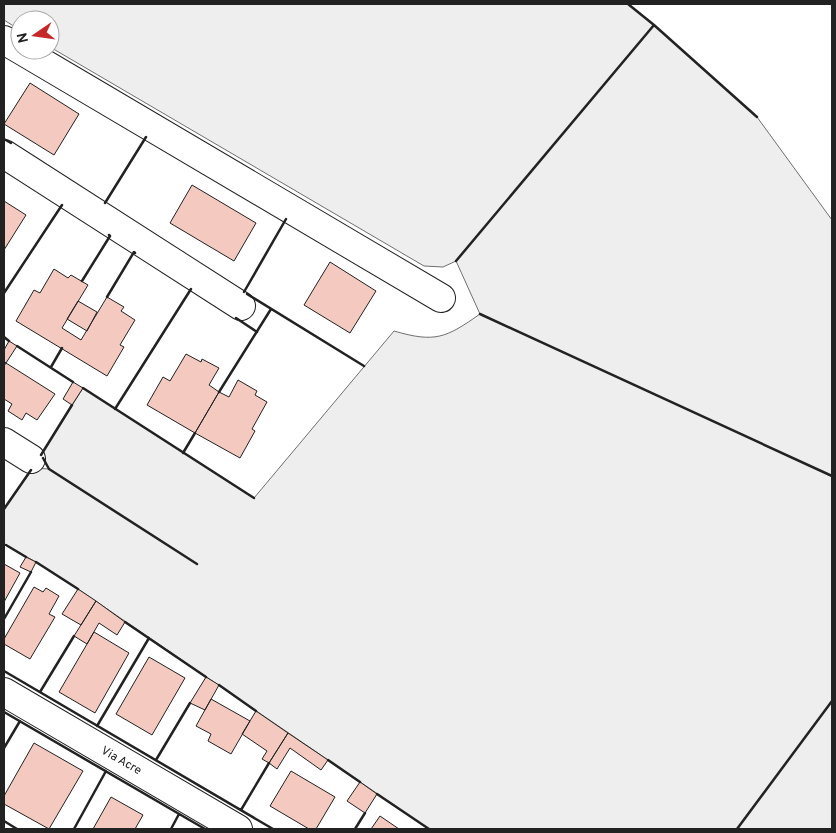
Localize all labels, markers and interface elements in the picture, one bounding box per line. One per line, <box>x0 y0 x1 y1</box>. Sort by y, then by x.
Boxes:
north arrow <box>10 10 60 60</box>
text: N <box>14 31 33 44</box>
street label: Via Acre <box>98 743 144 779</box>

